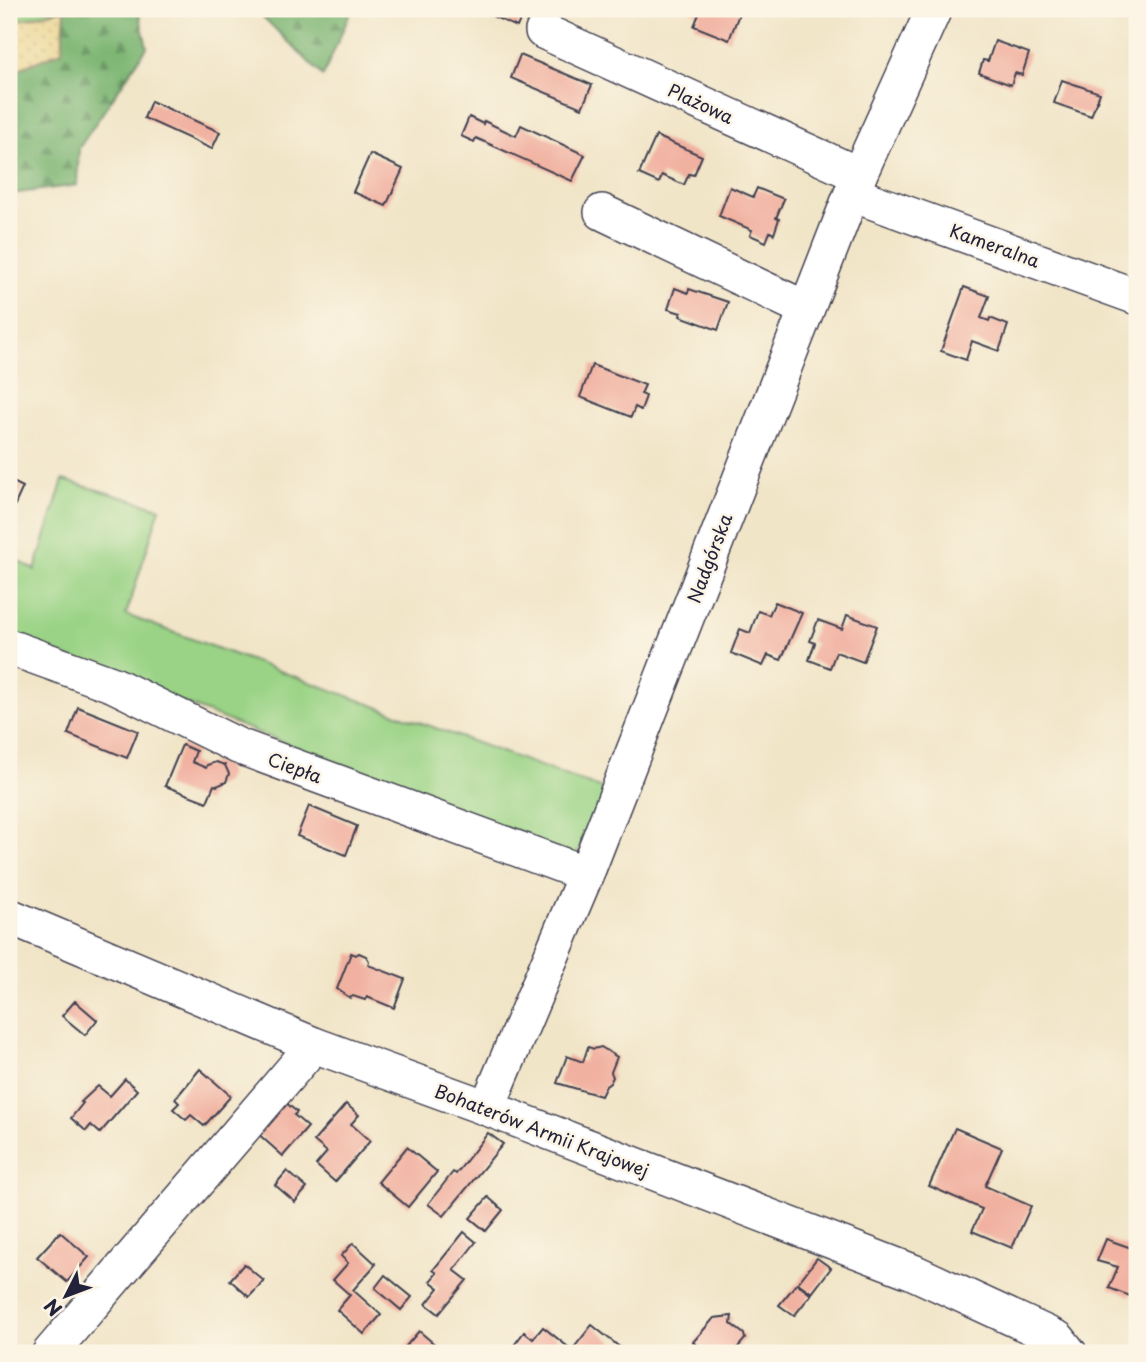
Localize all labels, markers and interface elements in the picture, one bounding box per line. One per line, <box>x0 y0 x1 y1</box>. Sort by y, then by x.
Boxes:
street label: Plażowa <box>664 76 739 130</box>
street label: Kameralna <box>946 216 1045 274</box>
street label: Nadgórska <box>680 509 739 607</box>
street label: Ciepła <box>264 745 326 789</box>
street label: Bohaterów Armii Krajowej <box>431 1077 653 1183</box>
north arrow <box>32 1260 102 1330</box>
text: N <box>37 1293 68 1323</box>

